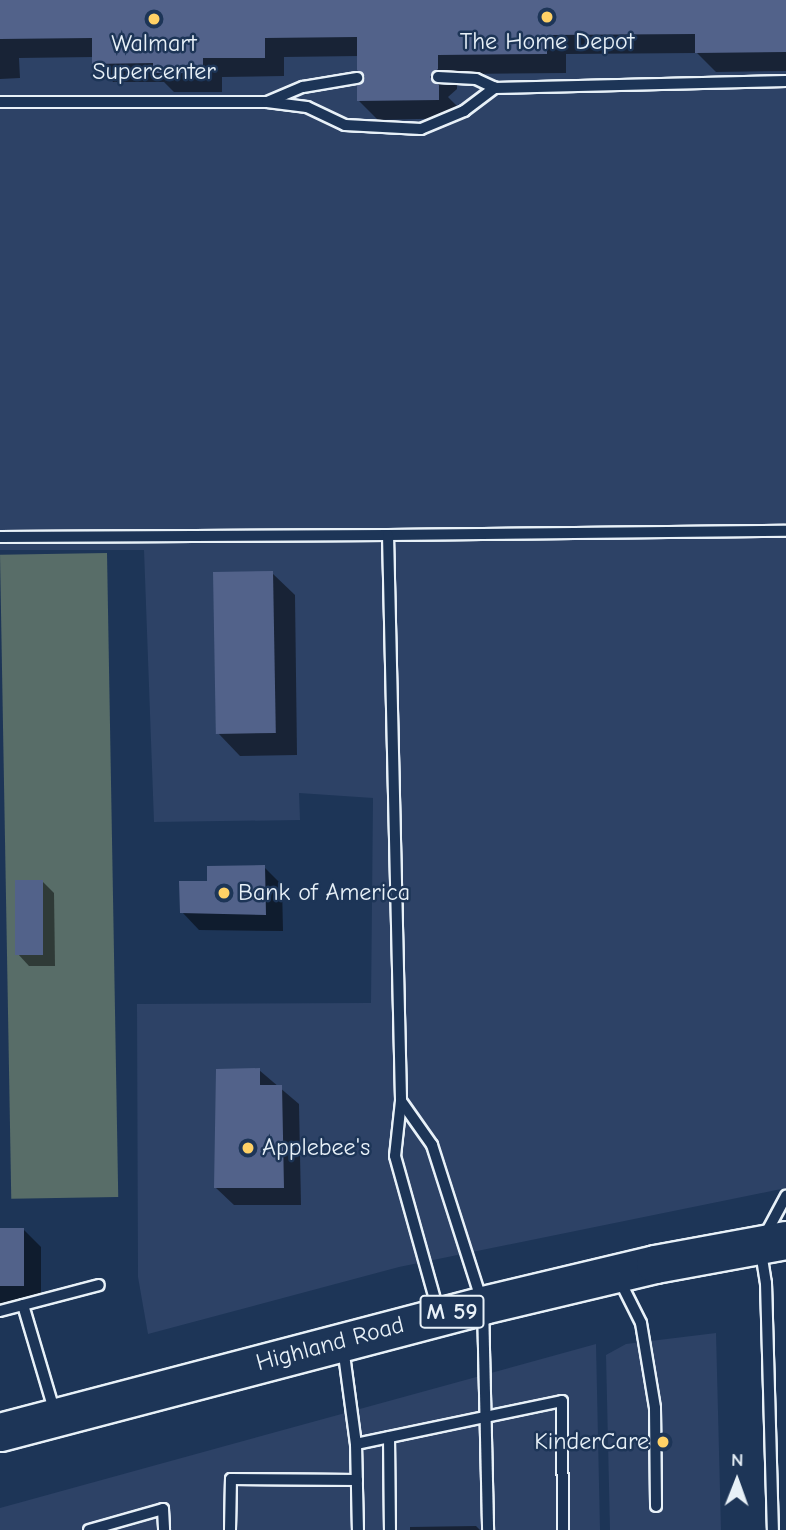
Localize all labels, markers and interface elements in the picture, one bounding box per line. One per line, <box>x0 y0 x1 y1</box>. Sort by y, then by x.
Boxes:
marker: The Home Depot <box>539 9 555 25</box>
marker: Walmart Supercenter <box>146 11 162 27</box>
place label: The Home Depot <box>460 28 634 56</box>
place label: Walmart Supercenter <box>92 30 216 86</box>
place label: Bank of America <box>238 879 410 907</box>
marker: Bank of America <box>216 885 232 901</box>
place label: Applebee's <box>262 1134 370 1162</box>
marker: Applebee's <box>240 1140 256 1156</box>
road number: M 59 <box>419 1292 485 1331</box>
street label: Highland Road <box>253 1310 407 1378</box>
place label: KinderCare <box>534 1428 649 1456</box>
marker: KinderCare <box>655 1434 671 1450</box>
north arrow <box>702 1446 772 1516</box>
text: N <box>731 1449 744 1471</box>

